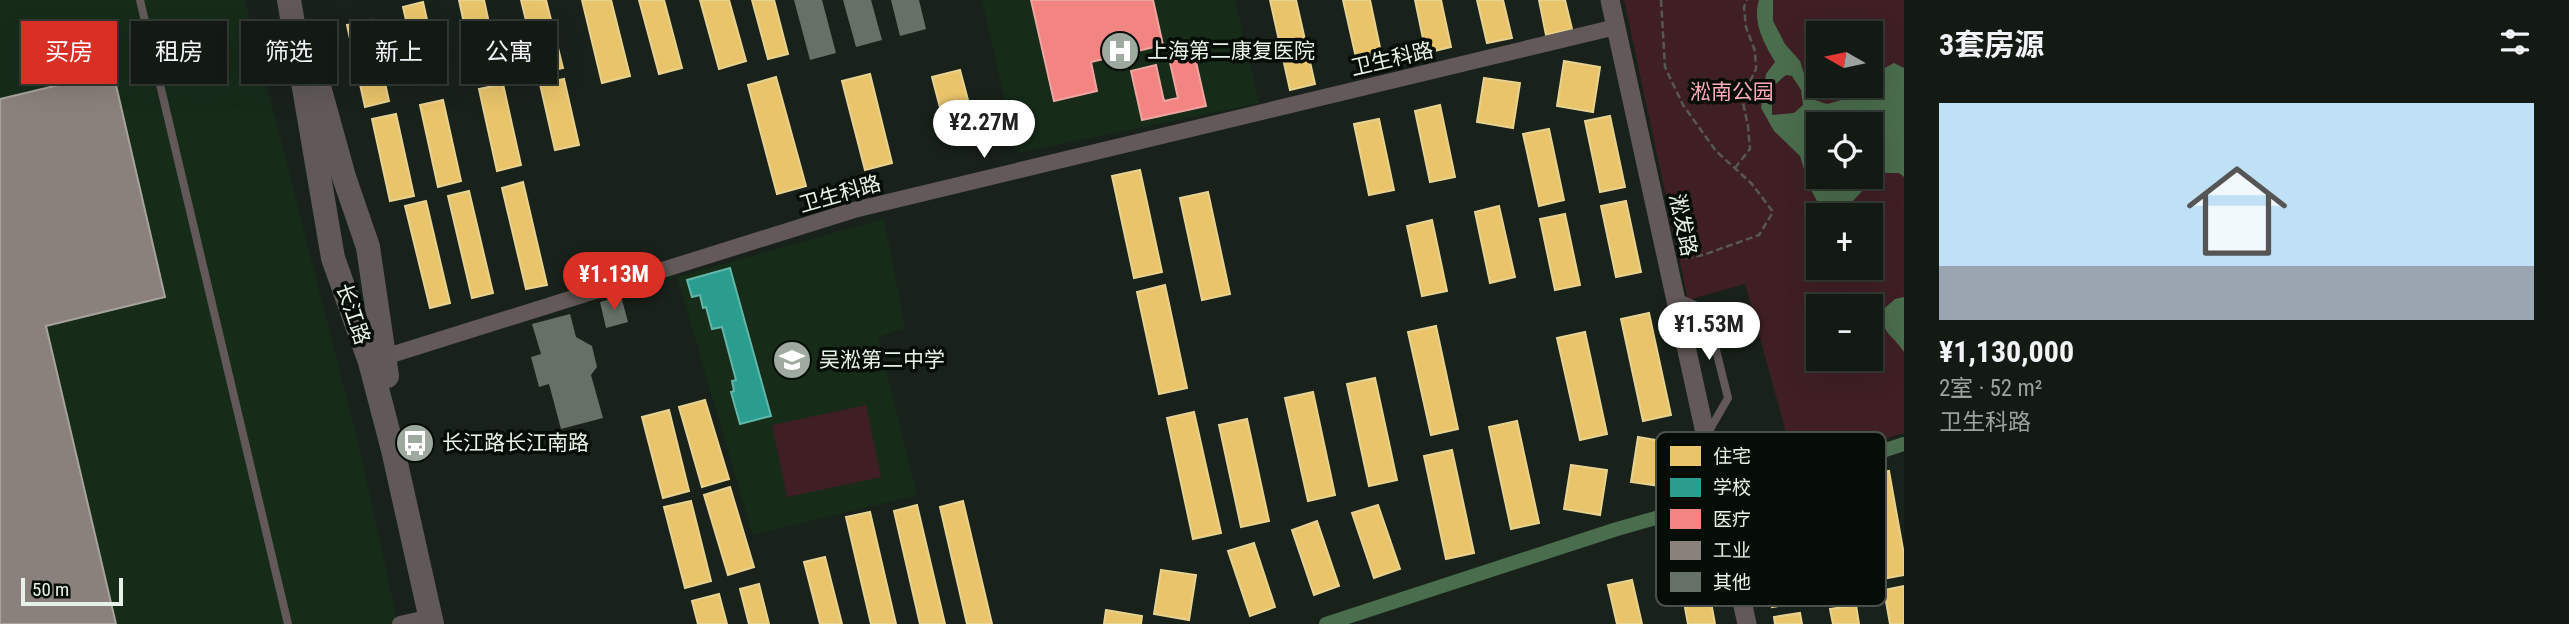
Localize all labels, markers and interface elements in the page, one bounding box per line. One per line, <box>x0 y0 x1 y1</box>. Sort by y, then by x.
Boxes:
chip: 买房 <box>21 21 117 84</box>
chip: 租房 <box>131 21 227 84</box>
chip: 筛选 <box>241 21 337 84</box>
chip: 新上 <box>351 21 447 84</box>
chip: 公寓 <box>461 21 557 84</box>
north arrow <box>1806 21 1883 98</box>
map controls <box>1806 21 1883 371</box>
icon: filters <box>2496 23 2534 61</box>
text: 3套房源 <box>1939 27 2044 62</box>
hospital icon: 上海第二康复医院 <box>1099 30 1141 72</box>
street label: 卫生科路 <box>1348 38 1436 80</box>
place label: 上海第二康复医院 <box>1147 39 1315 63</box>
park label: 淞南公园 <box>1690 80 1774 104</box>
pin: ¥2.27M <box>927 100 1041 160</box>
text: ¥2.27M <box>949 109 1019 136</box>
button: locate <box>1806 112 1883 189</box>
icon: home <box>2174 148 2300 274</box>
street label: 卫生科路 <box>796 171 884 217</box>
street label: 淞发路 <box>1665 192 1701 258</box>
button: + <box>1806 203 1883 280</box>
pin: ¥1.13M <box>557 252 671 312</box>
text: ¥1.13M <box>579 261 649 288</box>
street label: 长江路 <box>331 280 375 348</box>
button: − <box>1806 294 1883 371</box>
pin: ¥1.53M <box>1652 302 1766 362</box>
text: ¥1.53M <box>1674 311 1744 338</box>
text: ¥1,130,000 <box>1939 334 2074 369</box>
school or university icon: 吴淞第二中学 <box>771 339 813 381</box>
place label: 吴淞第二中学 <box>819 348 945 372</box>
text: 2室 · 52 m² <box>1939 375 2042 402</box>
text: 卫生科路 <box>1939 409 2031 436</box>
bus stop icon: 长江路长江南路 <box>394 422 436 464</box>
place label: 长江路长江南路 <box>442 431 589 455</box>
legend <box>1656 432 1886 606</box>
text: 住宅 <box>1713 445 1751 468</box>
text: 学校 <box>1713 476 1751 499</box>
text: 医疗 <box>1713 508 1751 531</box>
text: 工业 <box>1713 539 1751 562</box>
text: 其他 <box>1713 571 1751 594</box>
scale bar <box>21 575 122 607</box>
text: 50 m <box>32 578 69 601</box>

